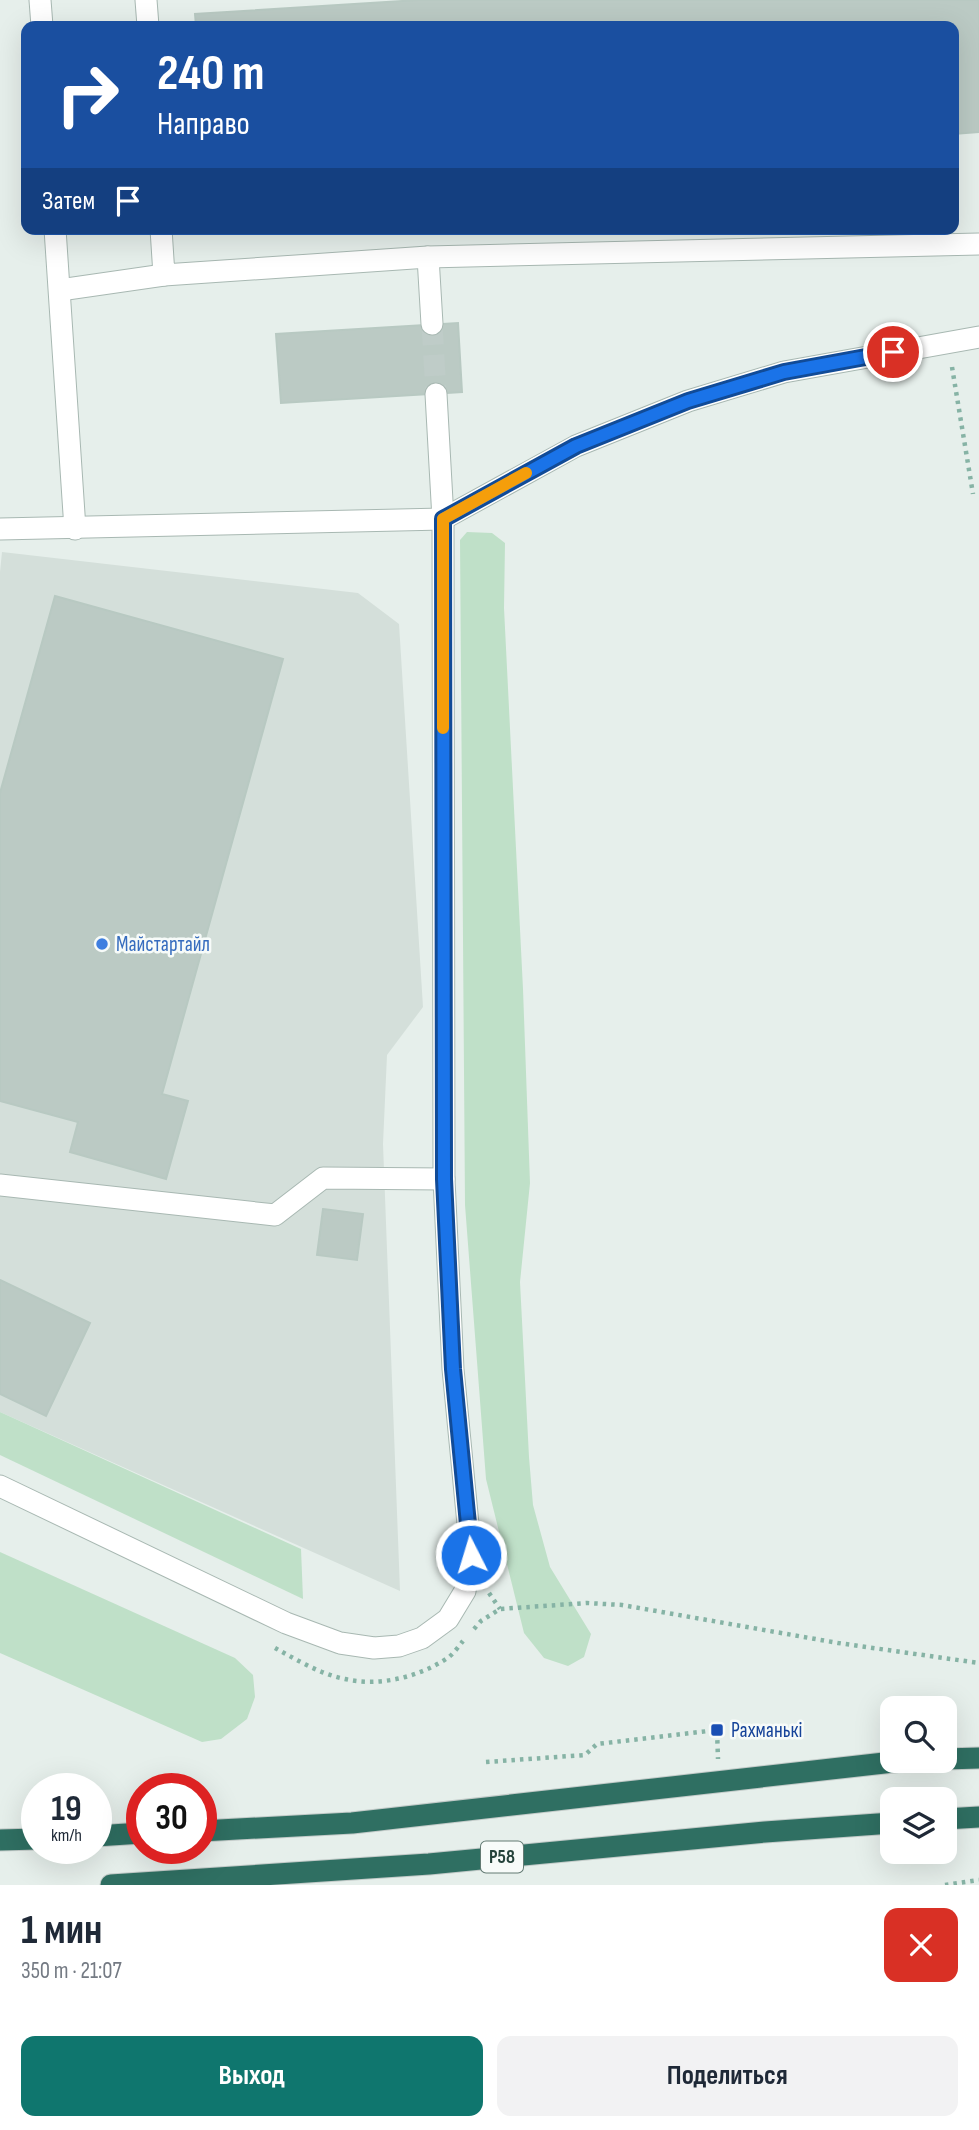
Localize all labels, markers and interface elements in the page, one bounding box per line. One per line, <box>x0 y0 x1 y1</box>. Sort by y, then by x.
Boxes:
text: 240 m <box>157 45 265 104</box>
icon: right <box>42 49 133 140</box>
text: Направо <box>157 105 250 144</box>
icon: arrive <box>109 182 147 220</box>
text: Затем <box>42 186 95 217</box>
pin <box>863 322 923 382</box>
icon: arrive <box>874 333 912 371</box>
place label: Майстартайл <box>116 932 210 957</box>
marker: Майстартайл <box>94 936 110 952</box>
position arrow <box>434 1518 508 1592</box>
map controls <box>880 1696 957 1864</box>
button: search <box>880 1696 957 1773</box>
place label: Рахманькі <box>731 1718 802 1743</box>
marker: Рахманькі <box>709 1722 725 1738</box>
speed limit sign: 30 <box>126 1773 217 1864</box>
button: layers <box>880 1787 957 1864</box>
text: 19 <box>51 1788 82 1831</box>
text: km/h <box>51 1825 82 1846</box>
road number: Р58 <box>481 1842 523 1872</box>
text: 1 мин <box>21 1905 102 1956</box>
button: close <box>884 1908 958 1982</box>
text: 350 m · 21:07 <box>21 1957 122 1985</box>
button: Выход <box>21 2036 483 2116</box>
button: Поделиться <box>497 2036 958 2116</box>

